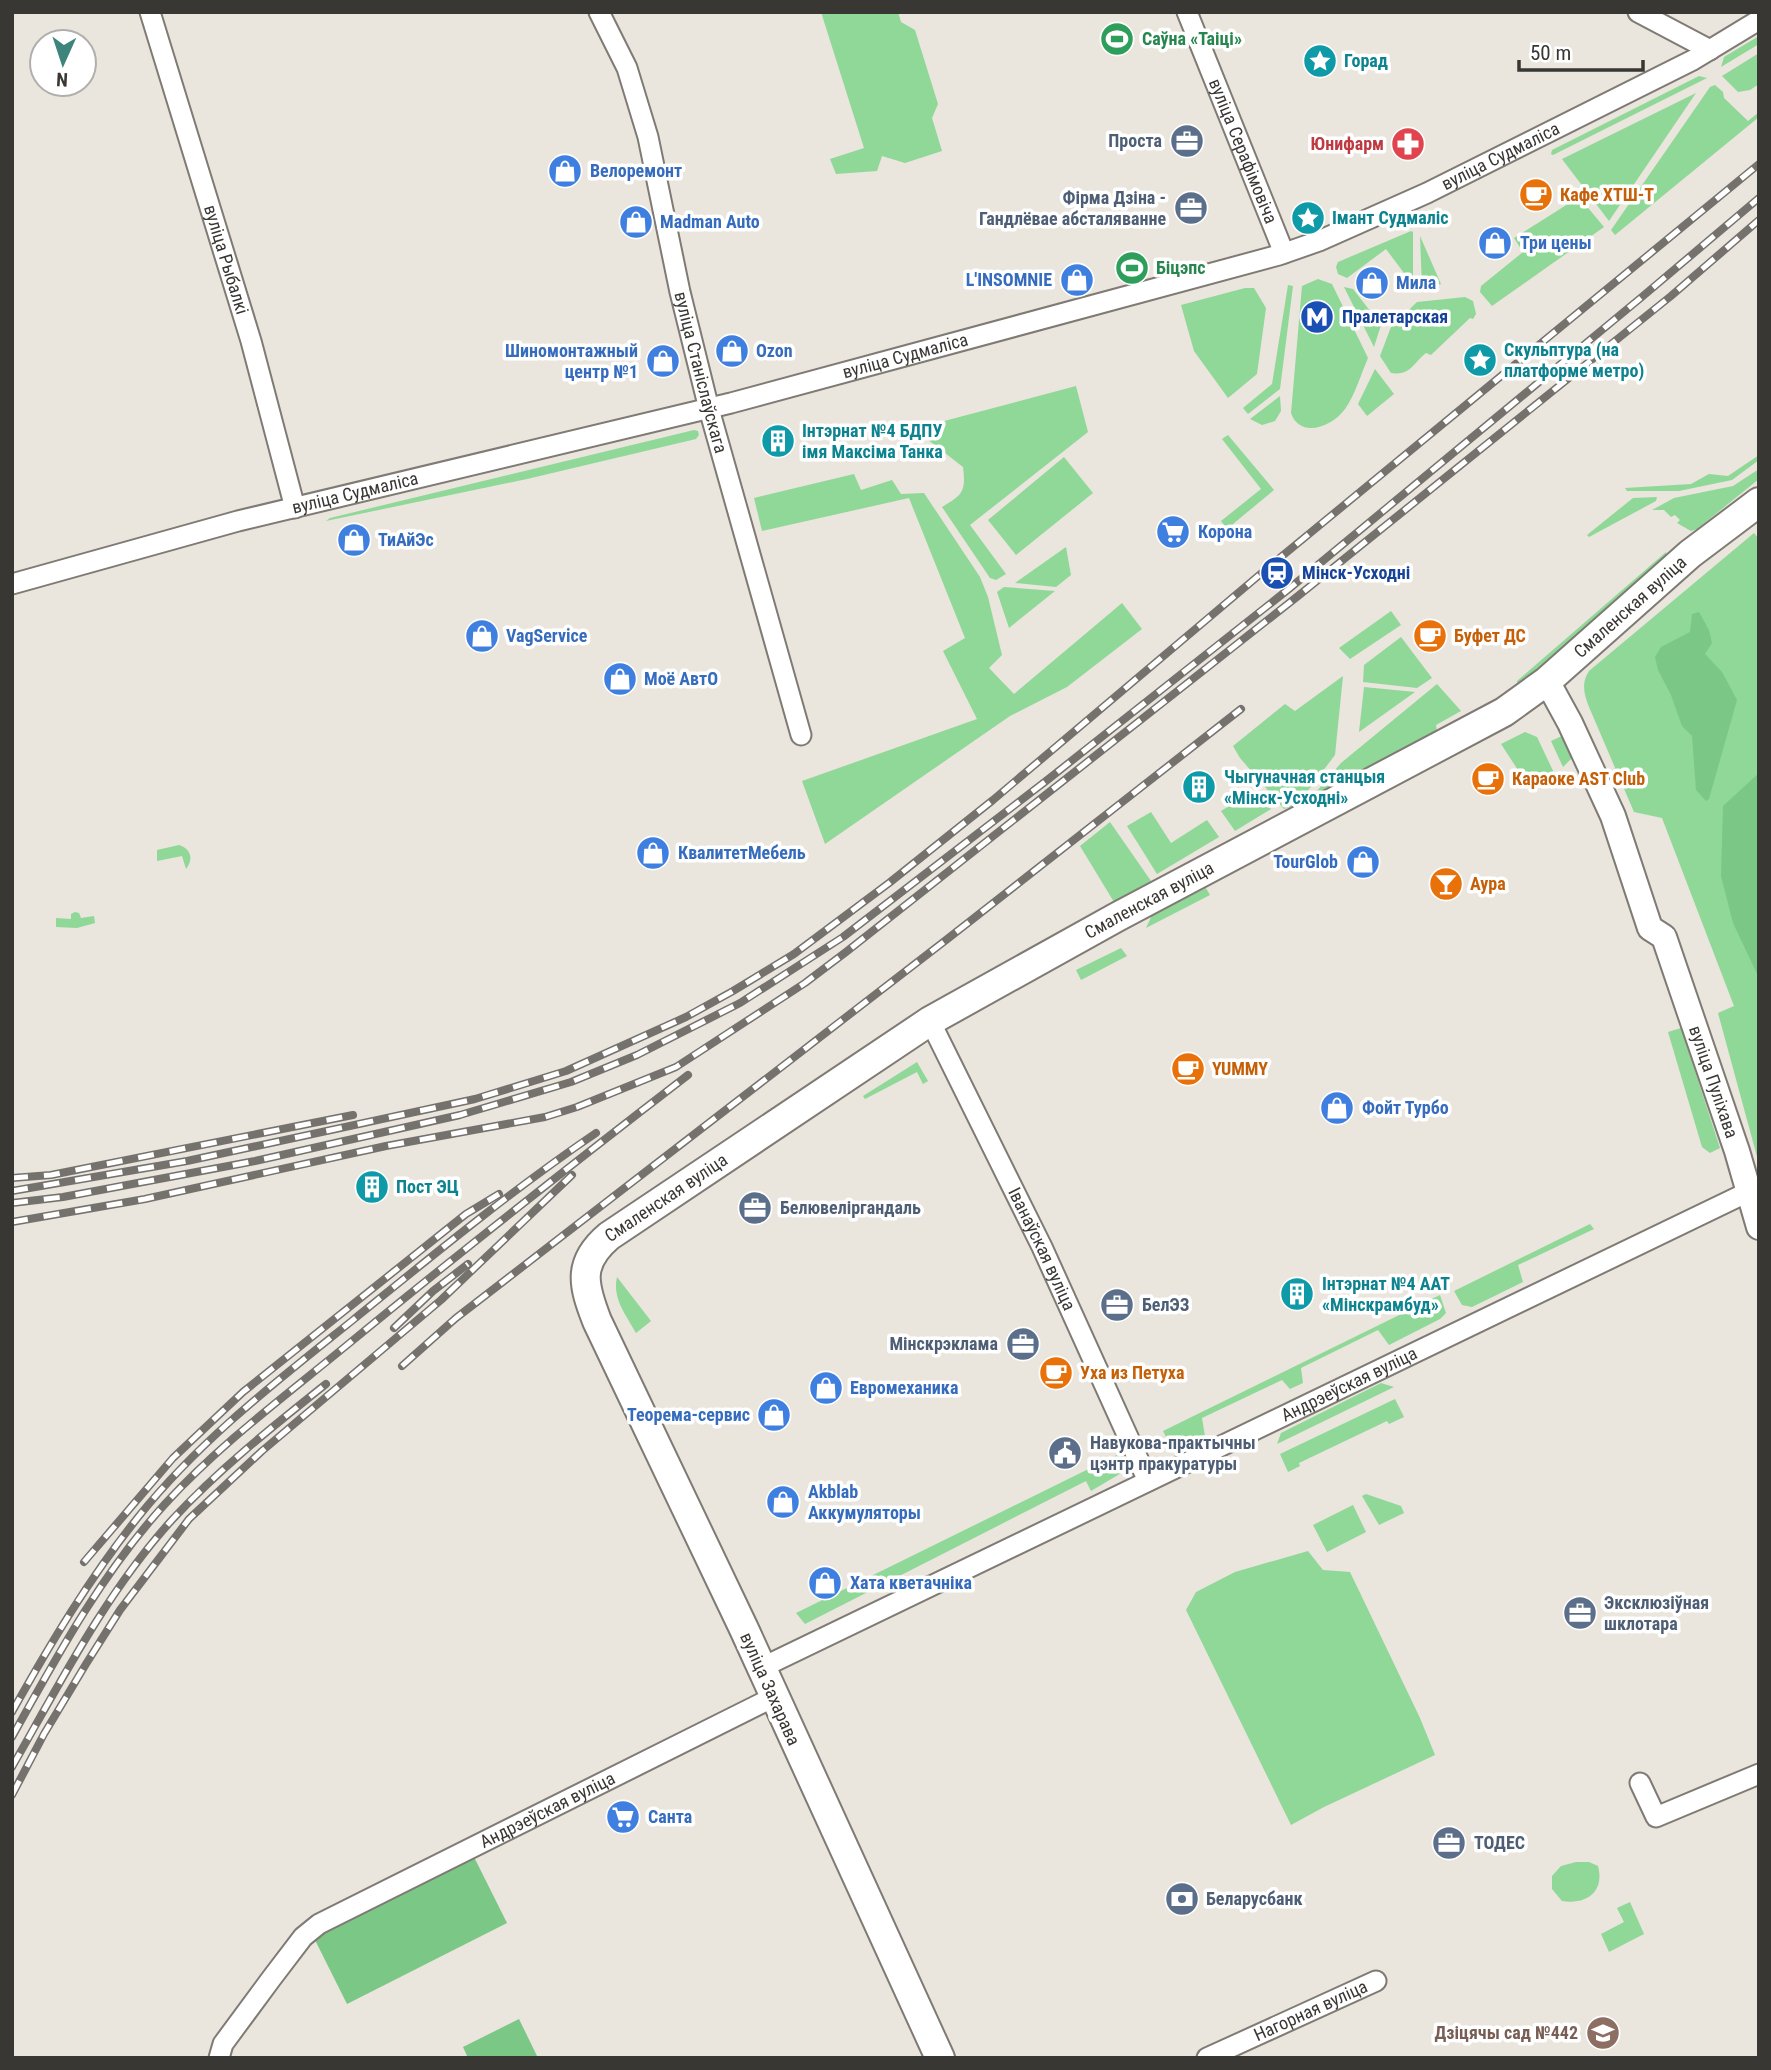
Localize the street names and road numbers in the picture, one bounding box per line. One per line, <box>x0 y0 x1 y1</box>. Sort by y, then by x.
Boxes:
street label: вуліца Серафімовіча <box>1205 75 1282 227</box>
street label: вуліца Судмаліса <box>1438 118 1563 194</box>
street label: вуліца Рыбалкі <box>200 202 253 317</box>
street label: вуліца Станіслаўскага <box>670 290 732 455</box>
street label: вуліца Судмаліса <box>840 328 970 382</box>
street label: вуліца Судмаліса <box>290 467 420 518</box>
street label: Смаленская вуліца <box>1569 551 1690 662</box>
street label: Смаленская вуліца <box>1081 857 1217 943</box>
street label: вуліца Пуліхава <box>1685 1023 1743 1141</box>
street label: Смаленская вуліца <box>600 1149 731 1246</box>
street label: Іванаўская вуліца <box>1004 1184 1080 1313</box>
street label: Андрэеўская вуліца <box>1278 1342 1420 1426</box>
street label: вуліца Захарава <box>736 1629 805 1748</box>
street label: Андрэеўская вуліца <box>476 1767 618 1852</box>
street label: Нагорная вуліца <box>1250 1975 1371 2045</box>

